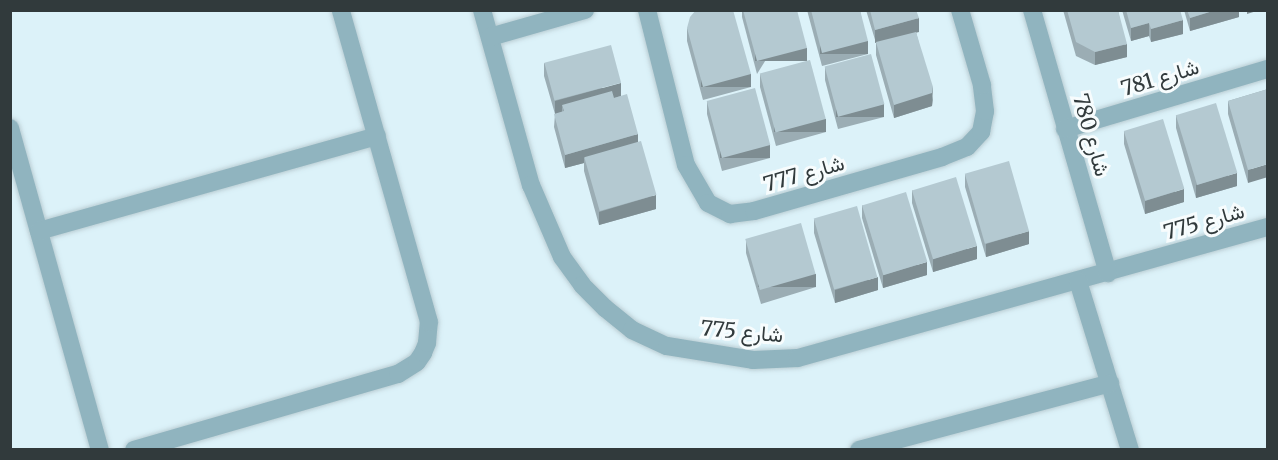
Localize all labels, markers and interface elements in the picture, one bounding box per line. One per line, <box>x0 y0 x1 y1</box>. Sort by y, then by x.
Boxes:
street label: شارع 781 <box>1118 54 1202 102</box>
street label: شارع 780 <box>1067 91 1115 179</box>
street label: شارع 777 <box>761 150 847 198</box>
street label: شارع 775 <box>1161 198 1247 246</box>
street label: شارع 775 <box>700 316 784 348</box>

